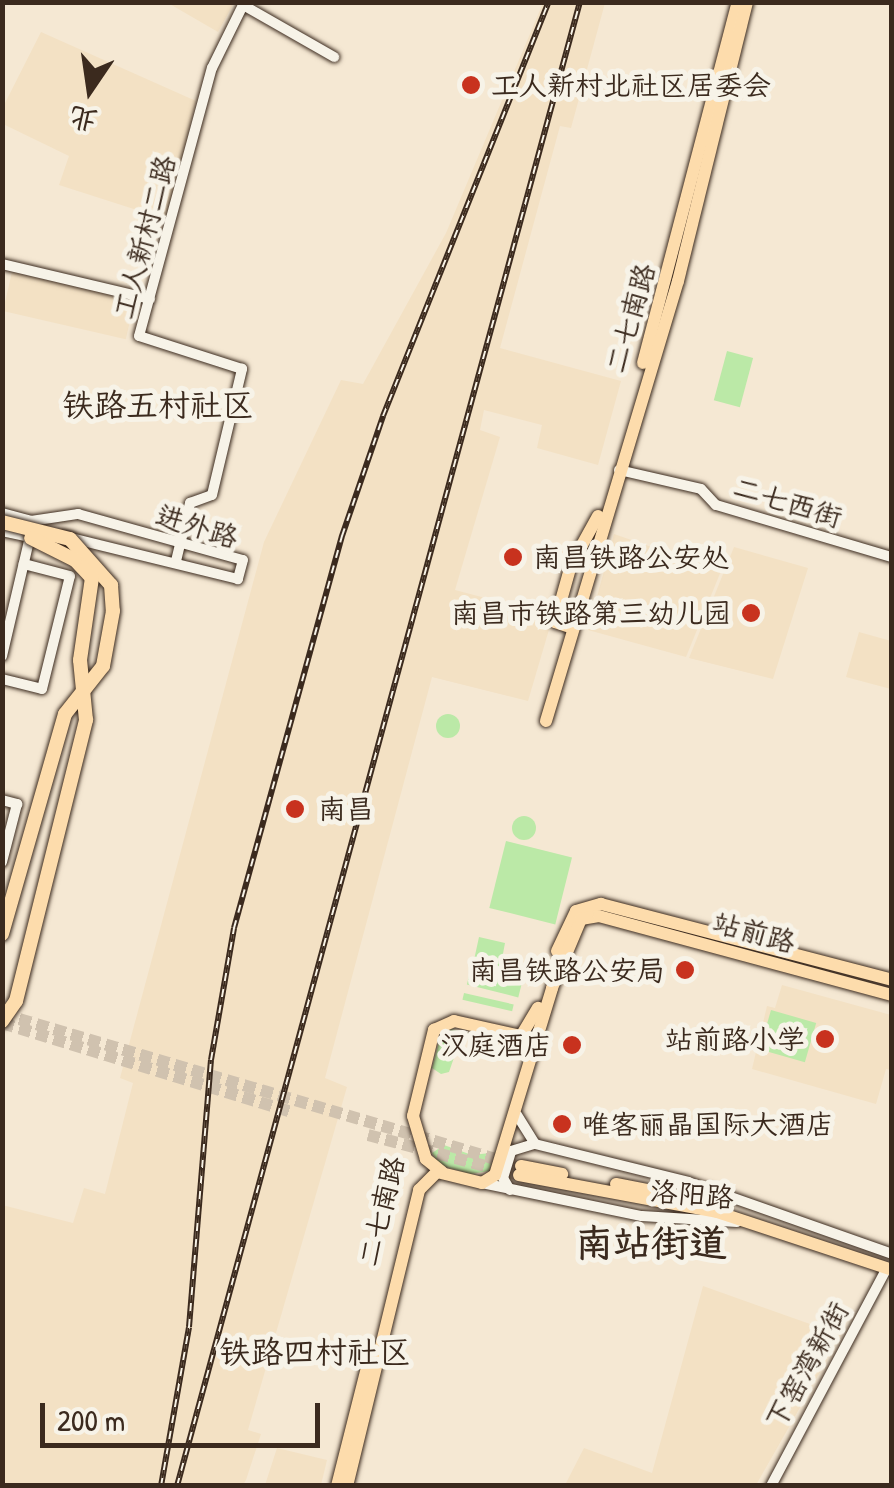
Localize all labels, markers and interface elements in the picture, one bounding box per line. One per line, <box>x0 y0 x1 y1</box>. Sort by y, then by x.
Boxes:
north arrow <box>40 40 140 140</box>
place label: 工人新村北社区居委会 <box>491 68 771 102</box>
marker: 工人新村北社区居委会 <box>460 74 482 96</box>
text: 北 <box>65 98 101 141</box>
street label: 工人新村二路 <box>106 152 182 322</box>
street label: 二七南路 <box>598 260 662 376</box>
district label: 铁路五村社区 <box>62 386 254 424</box>
street label: 二七西街 <box>730 470 846 534</box>
street label: 进外路 <box>152 498 242 554</box>
place label: 南昌铁路公安处 <box>533 540 729 574</box>
marker: 南昌铁路公安处 <box>502 546 524 568</box>
place label: 南昌市铁路第三幼儿园 <box>451 596 731 630</box>
marker: 南昌市铁路第三幼儿园 <box>740 602 762 624</box>
place label: 南昌 <box>318 792 374 826</box>
marker: 南昌 <box>282 796 308 822</box>
street label: 站前路 <box>709 905 799 959</box>
place label: 南昌铁路公安局 <box>469 953 665 987</box>
marker: 南昌铁路公安局 <box>674 959 696 981</box>
place label: 站前路小学 <box>665 1022 805 1056</box>
place label: 汉庭酒店 <box>440 1028 552 1062</box>
marker: 站前路小学 <box>814 1028 836 1050</box>
marker: 汉庭酒店 <box>561 1034 583 1056</box>
place label: 唯客丽晶国际大酒店 <box>582 1107 834 1141</box>
marker: 唯客丽晶国际大酒店 <box>551 1113 573 1135</box>
street label: 二七南路 <box>351 1153 411 1269</box>
street label: 洛阳路 <box>649 1174 735 1214</box>
district label: 南站街道 <box>575 1220 727 1266</box>
street label: 下窑湾新街 <box>758 1296 856 1434</box>
district label: 铁路四村社区 <box>219 1333 411 1371</box>
scale bar <box>45 1383 325 1445</box>
text: 200 m <box>57 1400 125 1440</box>

